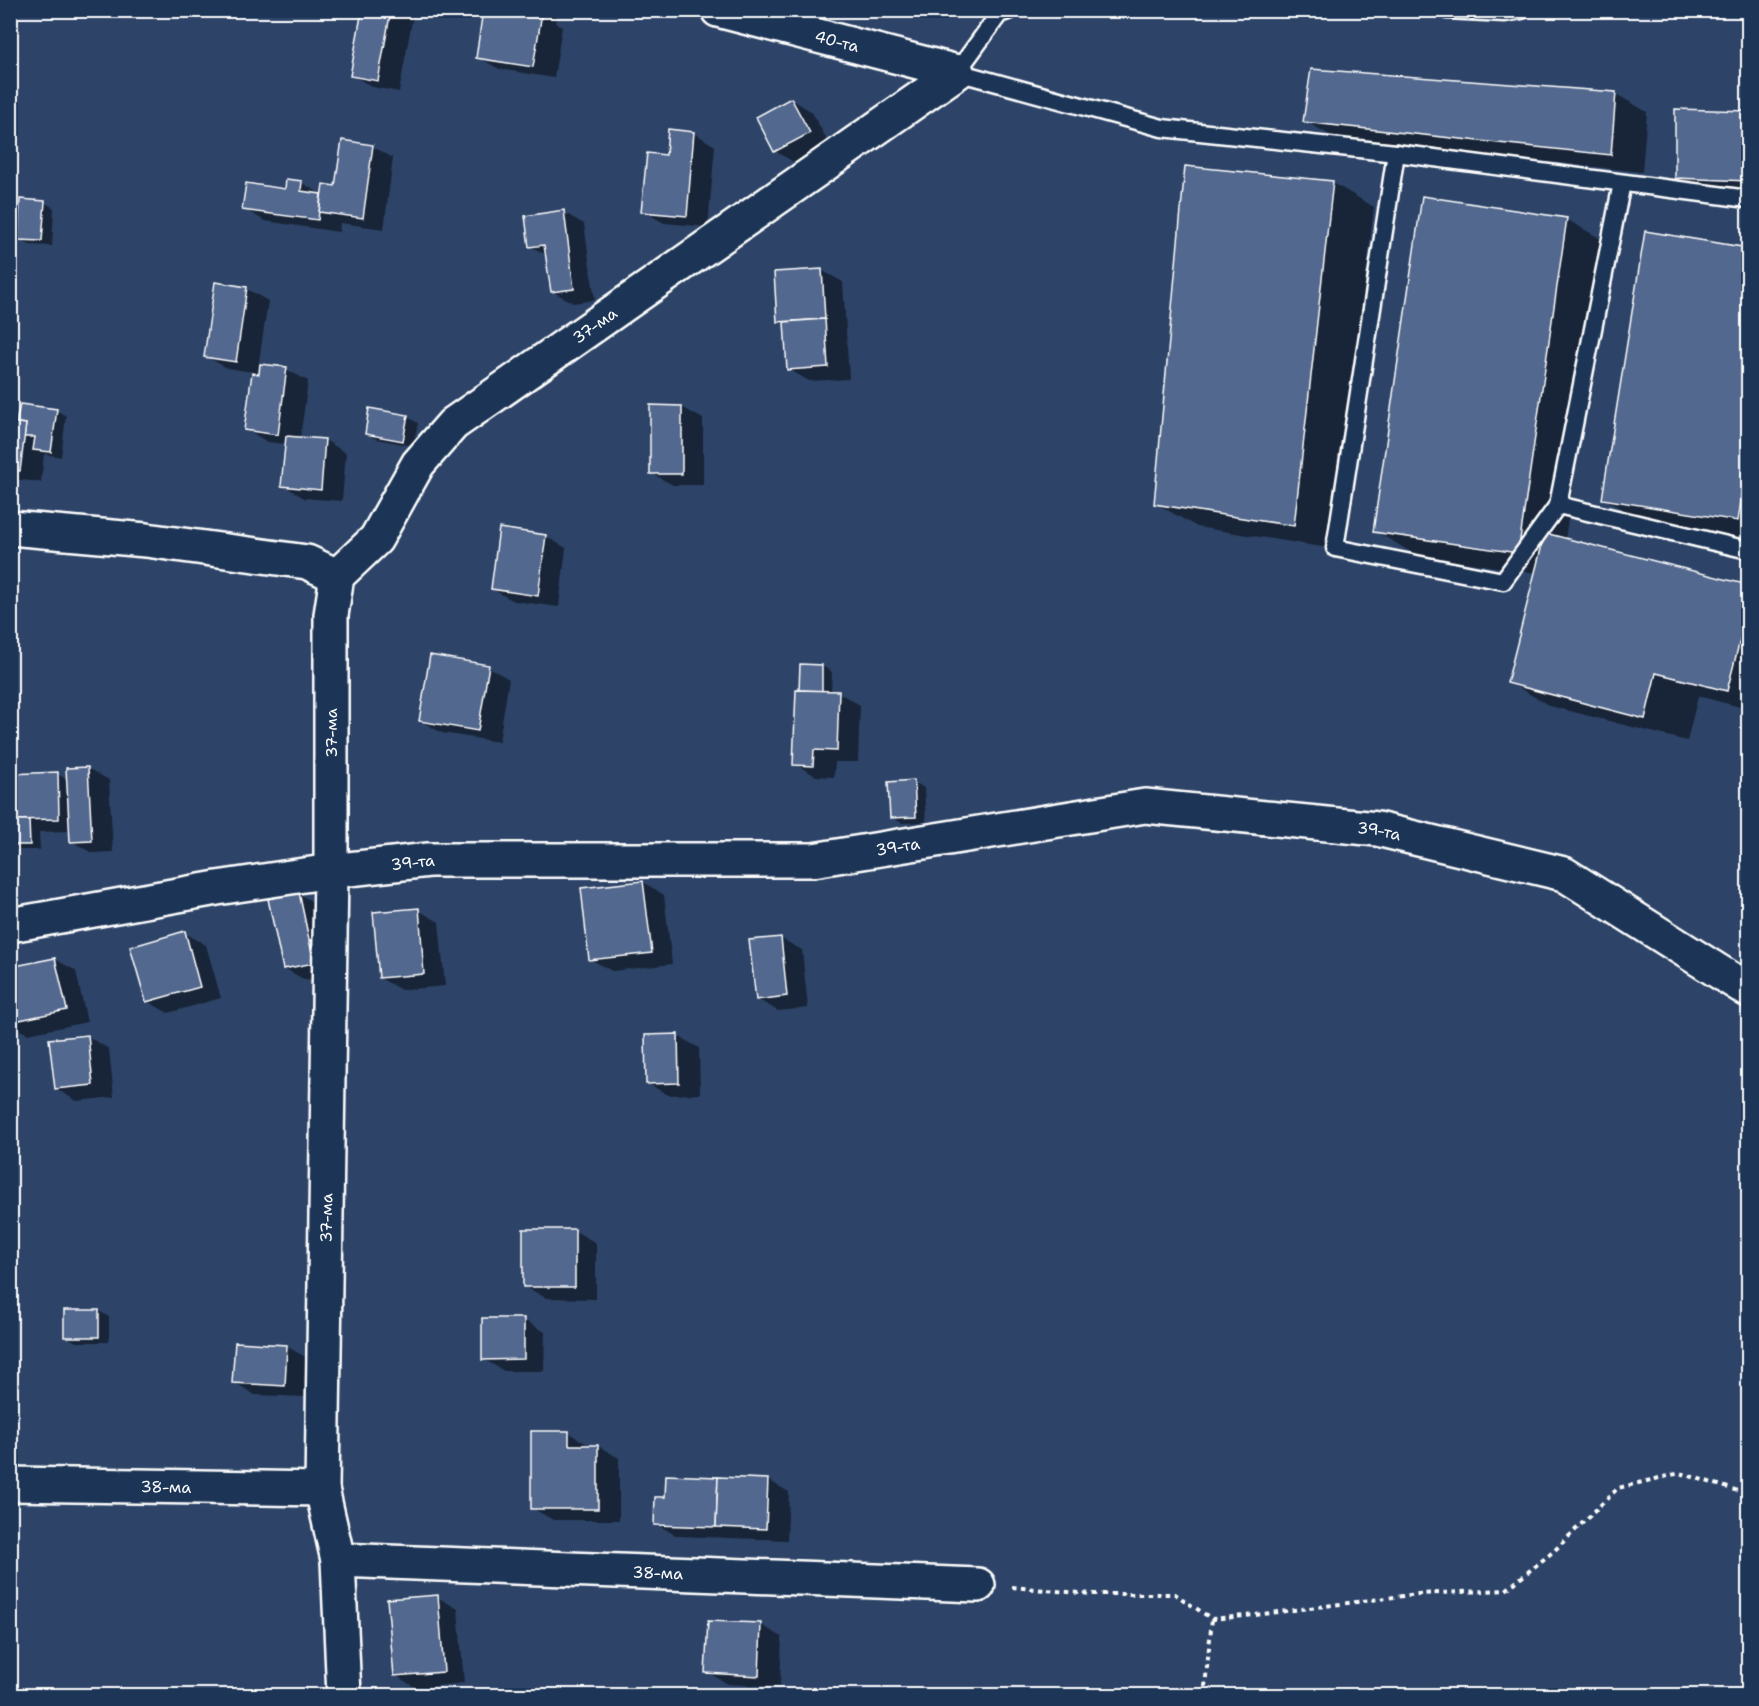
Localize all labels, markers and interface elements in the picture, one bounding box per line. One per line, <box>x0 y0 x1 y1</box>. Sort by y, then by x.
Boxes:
street label: 40-та <box>813 25 862 57</box>
street label: 37-ма <box>568 302 621 348</box>
street label: 37-ма <box>321 708 342 758</box>
street label: 39-та <box>1356 817 1403 845</box>
street label: 39-та <box>874 832 921 860</box>
street label: 39-та <box>390 850 435 875</box>
street label: 37-ма <box>315 1193 337 1243</box>
street label: 38-ма <box>140 1476 192 1497</box>
street label: 38-ма <box>632 1561 684 1584</box>

